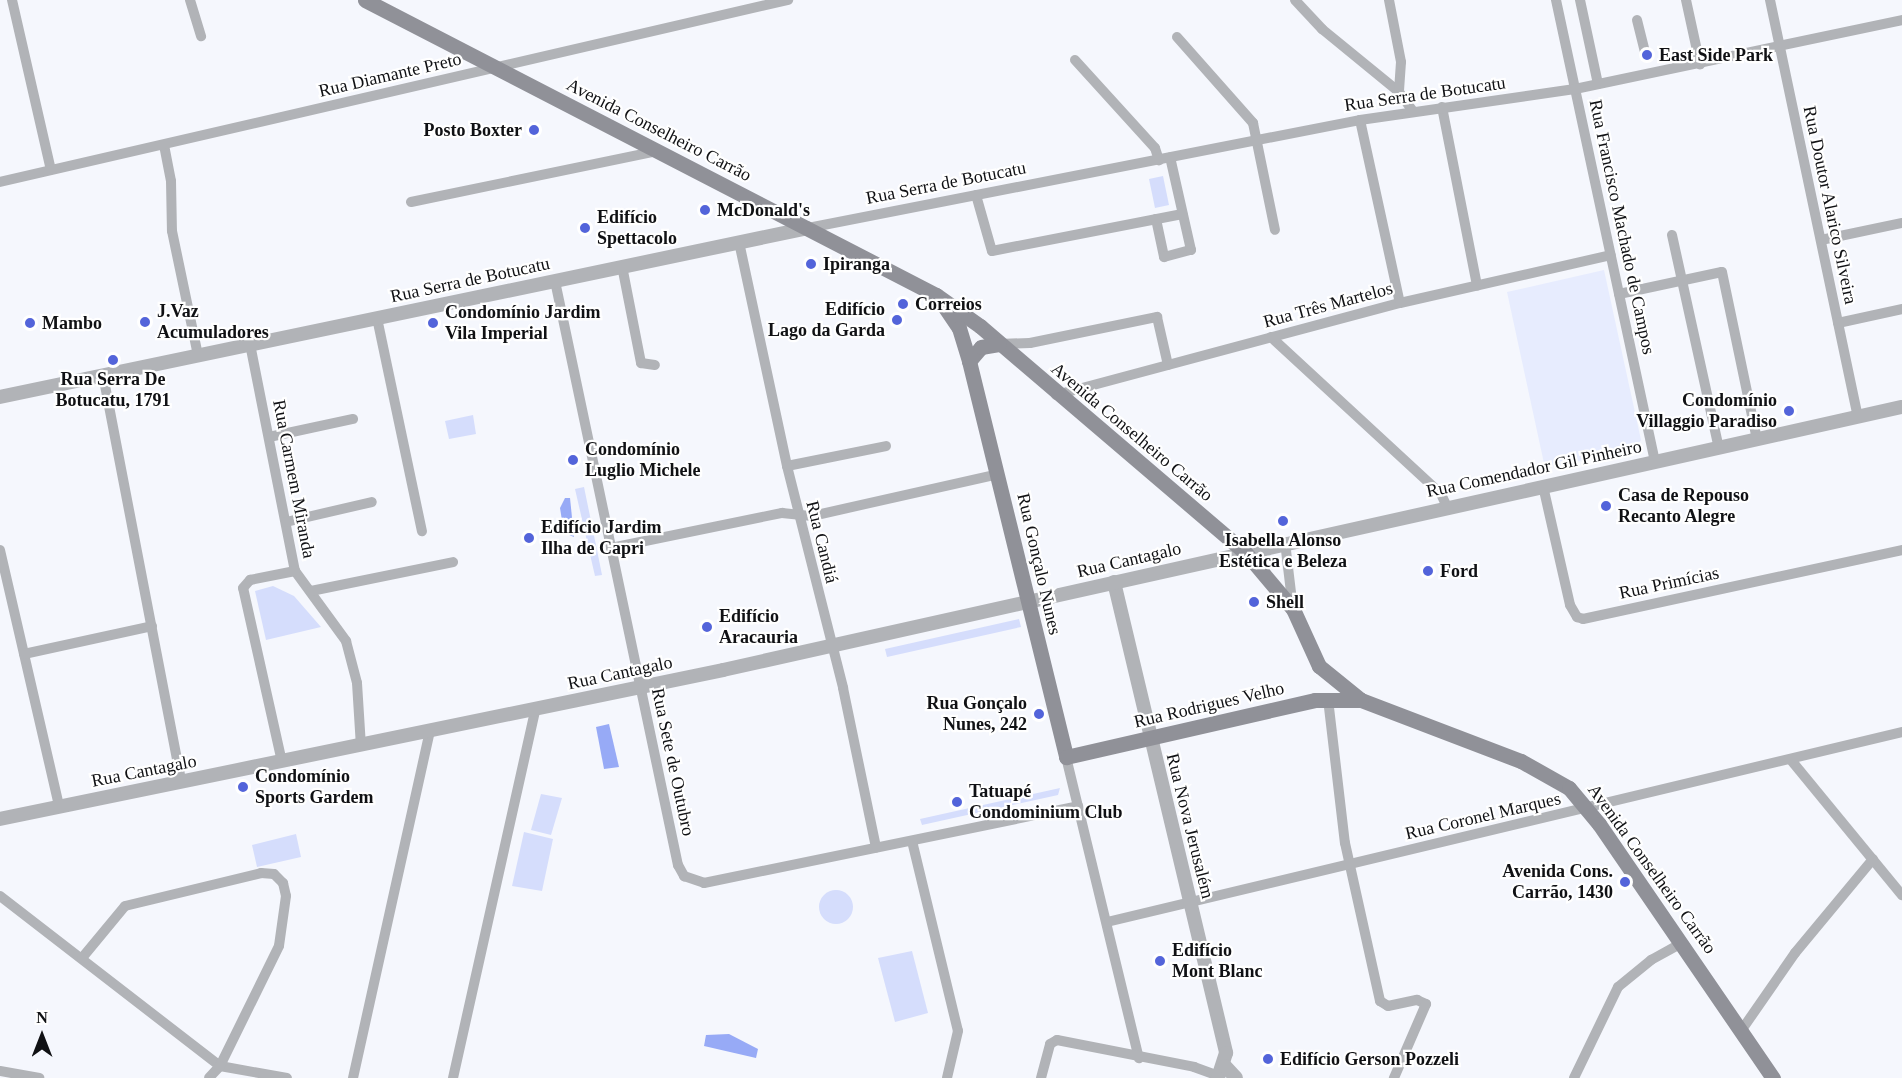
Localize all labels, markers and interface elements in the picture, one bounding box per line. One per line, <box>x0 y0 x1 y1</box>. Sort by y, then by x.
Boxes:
place label: East Side Park <box>1659 44 1773 66</box>
street label: Rua Diamante Preto <box>316 48 464 102</box>
marker: East Side Park <box>1640 48 1654 62</box>
street label: Rua Serra de Botucatu <box>1343 72 1507 116</box>
street label: Avenida Conselheiro Carrão <box>563 74 755 186</box>
street label: Rua Francisco Machado de Campos <box>1584 98 1660 356</box>
street label: Rua Doutor Alarico Silveira <box>1798 103 1862 307</box>
place label: Posto Boxter <box>424 119 522 141</box>
marker: Posto Boxter <box>527 123 541 137</box>
street label: Rua Serra de Botucatu <box>864 157 1028 209</box>
place label: McDonald's <box>717 199 810 221</box>
marker: McDonald's <box>698 203 712 217</box>
place label: Edifício Spettacolo <box>597 207 677 250</box>
marker: Edifício Spettacolo <box>578 221 592 235</box>
street label: Rua Serra de Botucatu <box>388 253 552 307</box>
place label: Ipiranga <box>823 253 890 275</box>
marker: Ipiranga <box>804 257 818 271</box>
street label: Rua Três Martelos <box>1261 277 1395 333</box>
place label: Correios <box>915 293 982 315</box>
marker: Correios <box>896 297 910 311</box>
place label: Edifício Lago da Garda <box>768 299 885 342</box>
place label: J.Vaz Acumuladores <box>157 301 269 344</box>
place label: Condomínio Jardim Vila Imperial <box>445 302 601 344</box>
place label: Mambo <box>42 312 102 334</box>
marker: Edifício Lago da Garda <box>890 313 904 327</box>
marker: J.Vaz Acumuladores <box>138 315 152 329</box>
marker: Mambo <box>23 316 37 330</box>
marker: Condomínio Jardim Vila Imperial <box>426 316 440 330</box>
marker: Rua Serra De Botucatu, 1791 <box>106 353 120 367</box>
street label: Avenida Conselheiro Carrão <box>1047 358 1217 506</box>
place label: Rua Serra De Botucatu, 1791 <box>55 369 171 412</box>
place label: Condomínio Villaggio Paradiso <box>1636 390 1777 432</box>
street label: Rua Carmem Miranda <box>268 398 320 560</box>
marker: Condomínio Villaggio Paradiso <box>1782 404 1796 418</box>
street label: Rua Comendador Gil Pinheiro <box>1424 436 1644 502</box>
place label: Condomínio Luglio Michele <box>585 439 700 482</box>
marker: Condomínio Luglio Michele <box>566 453 580 467</box>
place label: Casa de Repouso Recanto Alegre <box>1618 485 1749 528</box>
street label: Rua Gonçalo Nunes <box>1012 491 1066 637</box>
street label: Rua Candiá <box>801 498 843 586</box>
marker: Casa de Repouso Recanto Alegre <box>1599 499 1613 513</box>
marker: Isabella Alonso Estética e Beleza <box>1276 514 1290 528</box>
place label: Edifício Jardim Ilha de Capri <box>541 517 661 560</box>
place label: Isabella Alonso Estética e Beleza <box>1219 530 1347 572</box>
marker: Edifício Jardim Ilha de Capri <box>522 531 536 545</box>
street label: Rua Cantagalo <box>1075 538 1183 582</box>
place label: Ford <box>1440 560 1478 582</box>
street label: Rua Primícias <box>1617 562 1721 604</box>
marker: Ford <box>1421 564 1435 578</box>
place label: Shell <box>1266 591 1304 613</box>
marker: Shell <box>1247 595 1261 609</box>
place label: Edifício Aracauria <box>719 606 798 648</box>
marker: Edifício Aracauria <box>700 620 714 634</box>
street label: Rua Cantagalo <box>566 651 674 695</box>
street label: Rua Rodrigues Velho <box>1132 677 1286 733</box>
street label: Rua Sete de Outubro <box>647 686 699 838</box>
place label: Rua Gonçalo Nunes, 242 <box>926 693 1027 736</box>
marker: Rua Gonçalo Nunes, 242 <box>1032 707 1046 721</box>
street label: Rua Cantagalo <box>90 750 198 792</box>
street label: Rua Nova Jerusalém <box>1162 751 1218 901</box>
place label: Condomínio Sports Gardem <box>255 766 373 808</box>
marker: Condomínio Sports Gardem <box>236 780 250 794</box>
street label: Avenida Conselheiro Carrão <box>1583 780 1721 958</box>
place label: Tatuapé Condominium Club <box>969 781 1123 824</box>
street label: Rua Coronel Marques <box>1403 788 1563 844</box>
marker: Tatuapé Condominium Club <box>950 795 964 809</box>
place label: Avenida Cons. Carrão, 1430 <box>1502 861 1613 904</box>
marker: Avenida Cons. Carrão, 1430 <box>1618 875 1632 889</box>
place label: Edifício Mont Blanc <box>1172 940 1263 982</box>
marker: Edifício Mont Blanc <box>1153 954 1167 968</box>
north arrow <box>12 1006 72 1066</box>
text: N <box>36 1009 48 1026</box>
place label: Edifício Gerson Pozzeli <box>1280 1048 1459 1070</box>
marker: Edifício Gerson Pozzeli <box>1261 1052 1275 1066</box>

